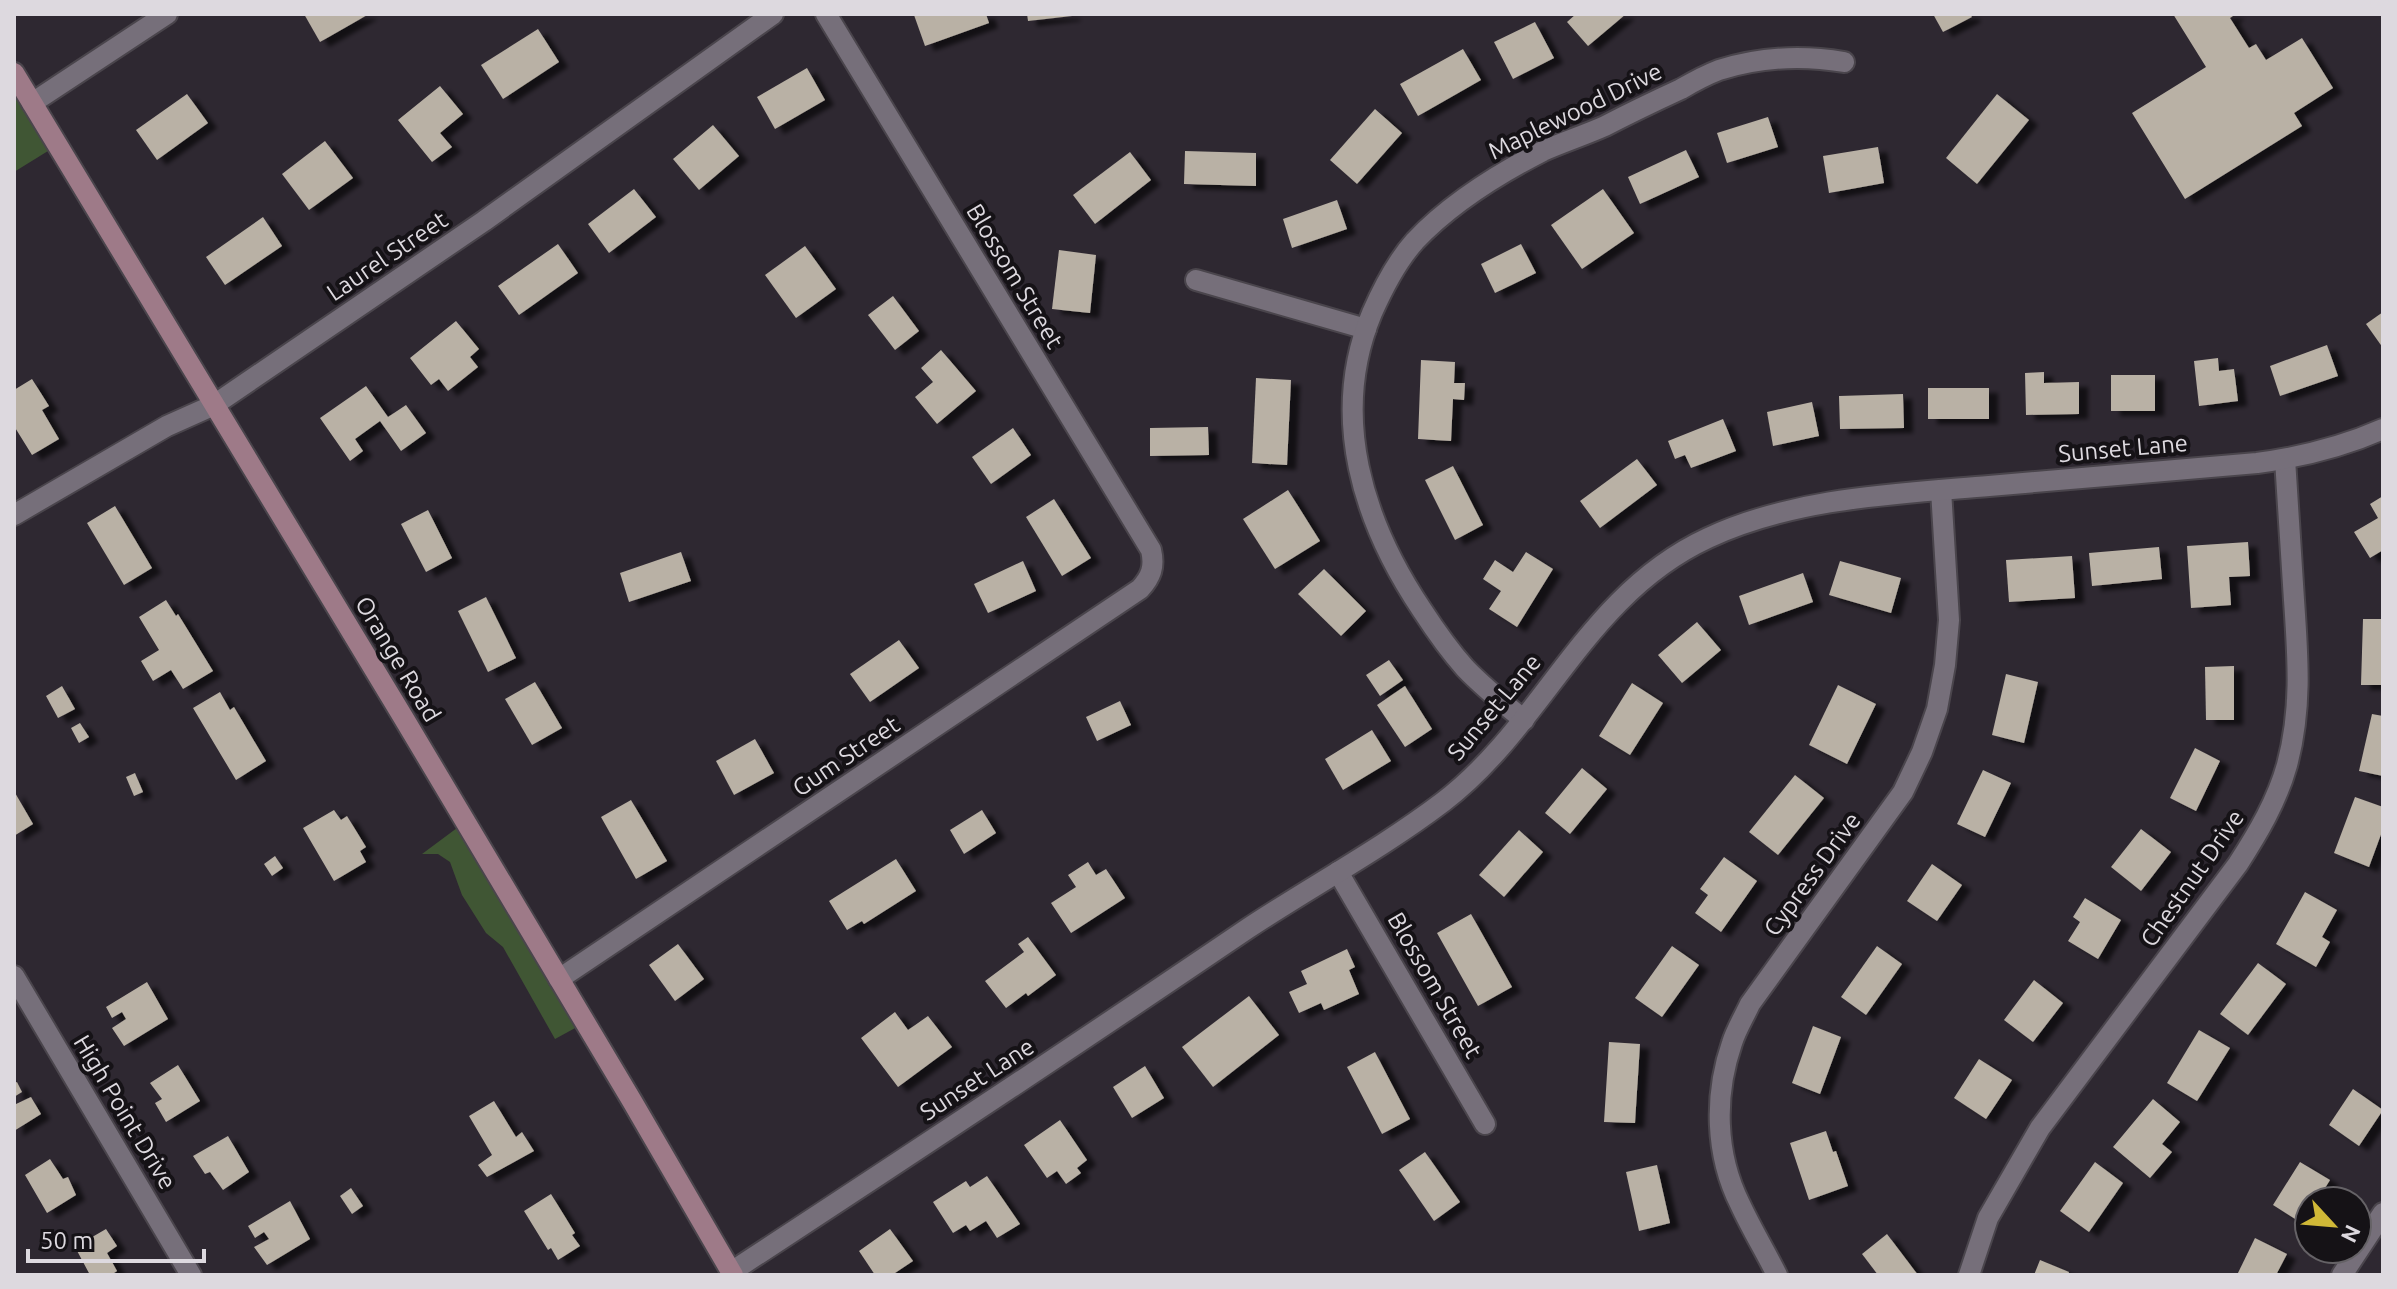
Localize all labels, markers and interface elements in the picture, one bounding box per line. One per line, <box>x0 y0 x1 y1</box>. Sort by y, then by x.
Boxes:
street label: Maplewood Drive <box>1484 57 1666 165</box>
street label: Blossom Street <box>961 199 1069 354</box>
street label: Laurel Street <box>322 206 453 306</box>
street label: Sunset Lane <box>2057 429 2189 467</box>
street label: Orange Road <box>350 591 446 727</box>
street label: Sunset Lane <box>1442 648 1546 766</box>
street label: Gum Street <box>788 710 905 802</box>
street label: Chestnut Drive <box>2135 804 2249 952</box>
street label: Cypress Drive <box>1758 807 1866 941</box>
street label: Blossom Street <box>1382 907 1488 1063</box>
street label: High Point Drive <box>68 1030 182 1194</box>
street label: Sunset Lane <box>915 1032 1039 1126</box>
north arrow <box>2293 1185 2373 1265</box>
scale bar <box>28 1213 204 1263</box>
text: N <box>2337 1221 2366 1247</box>
text: 50 m <box>40 1227 93 1254</box>

